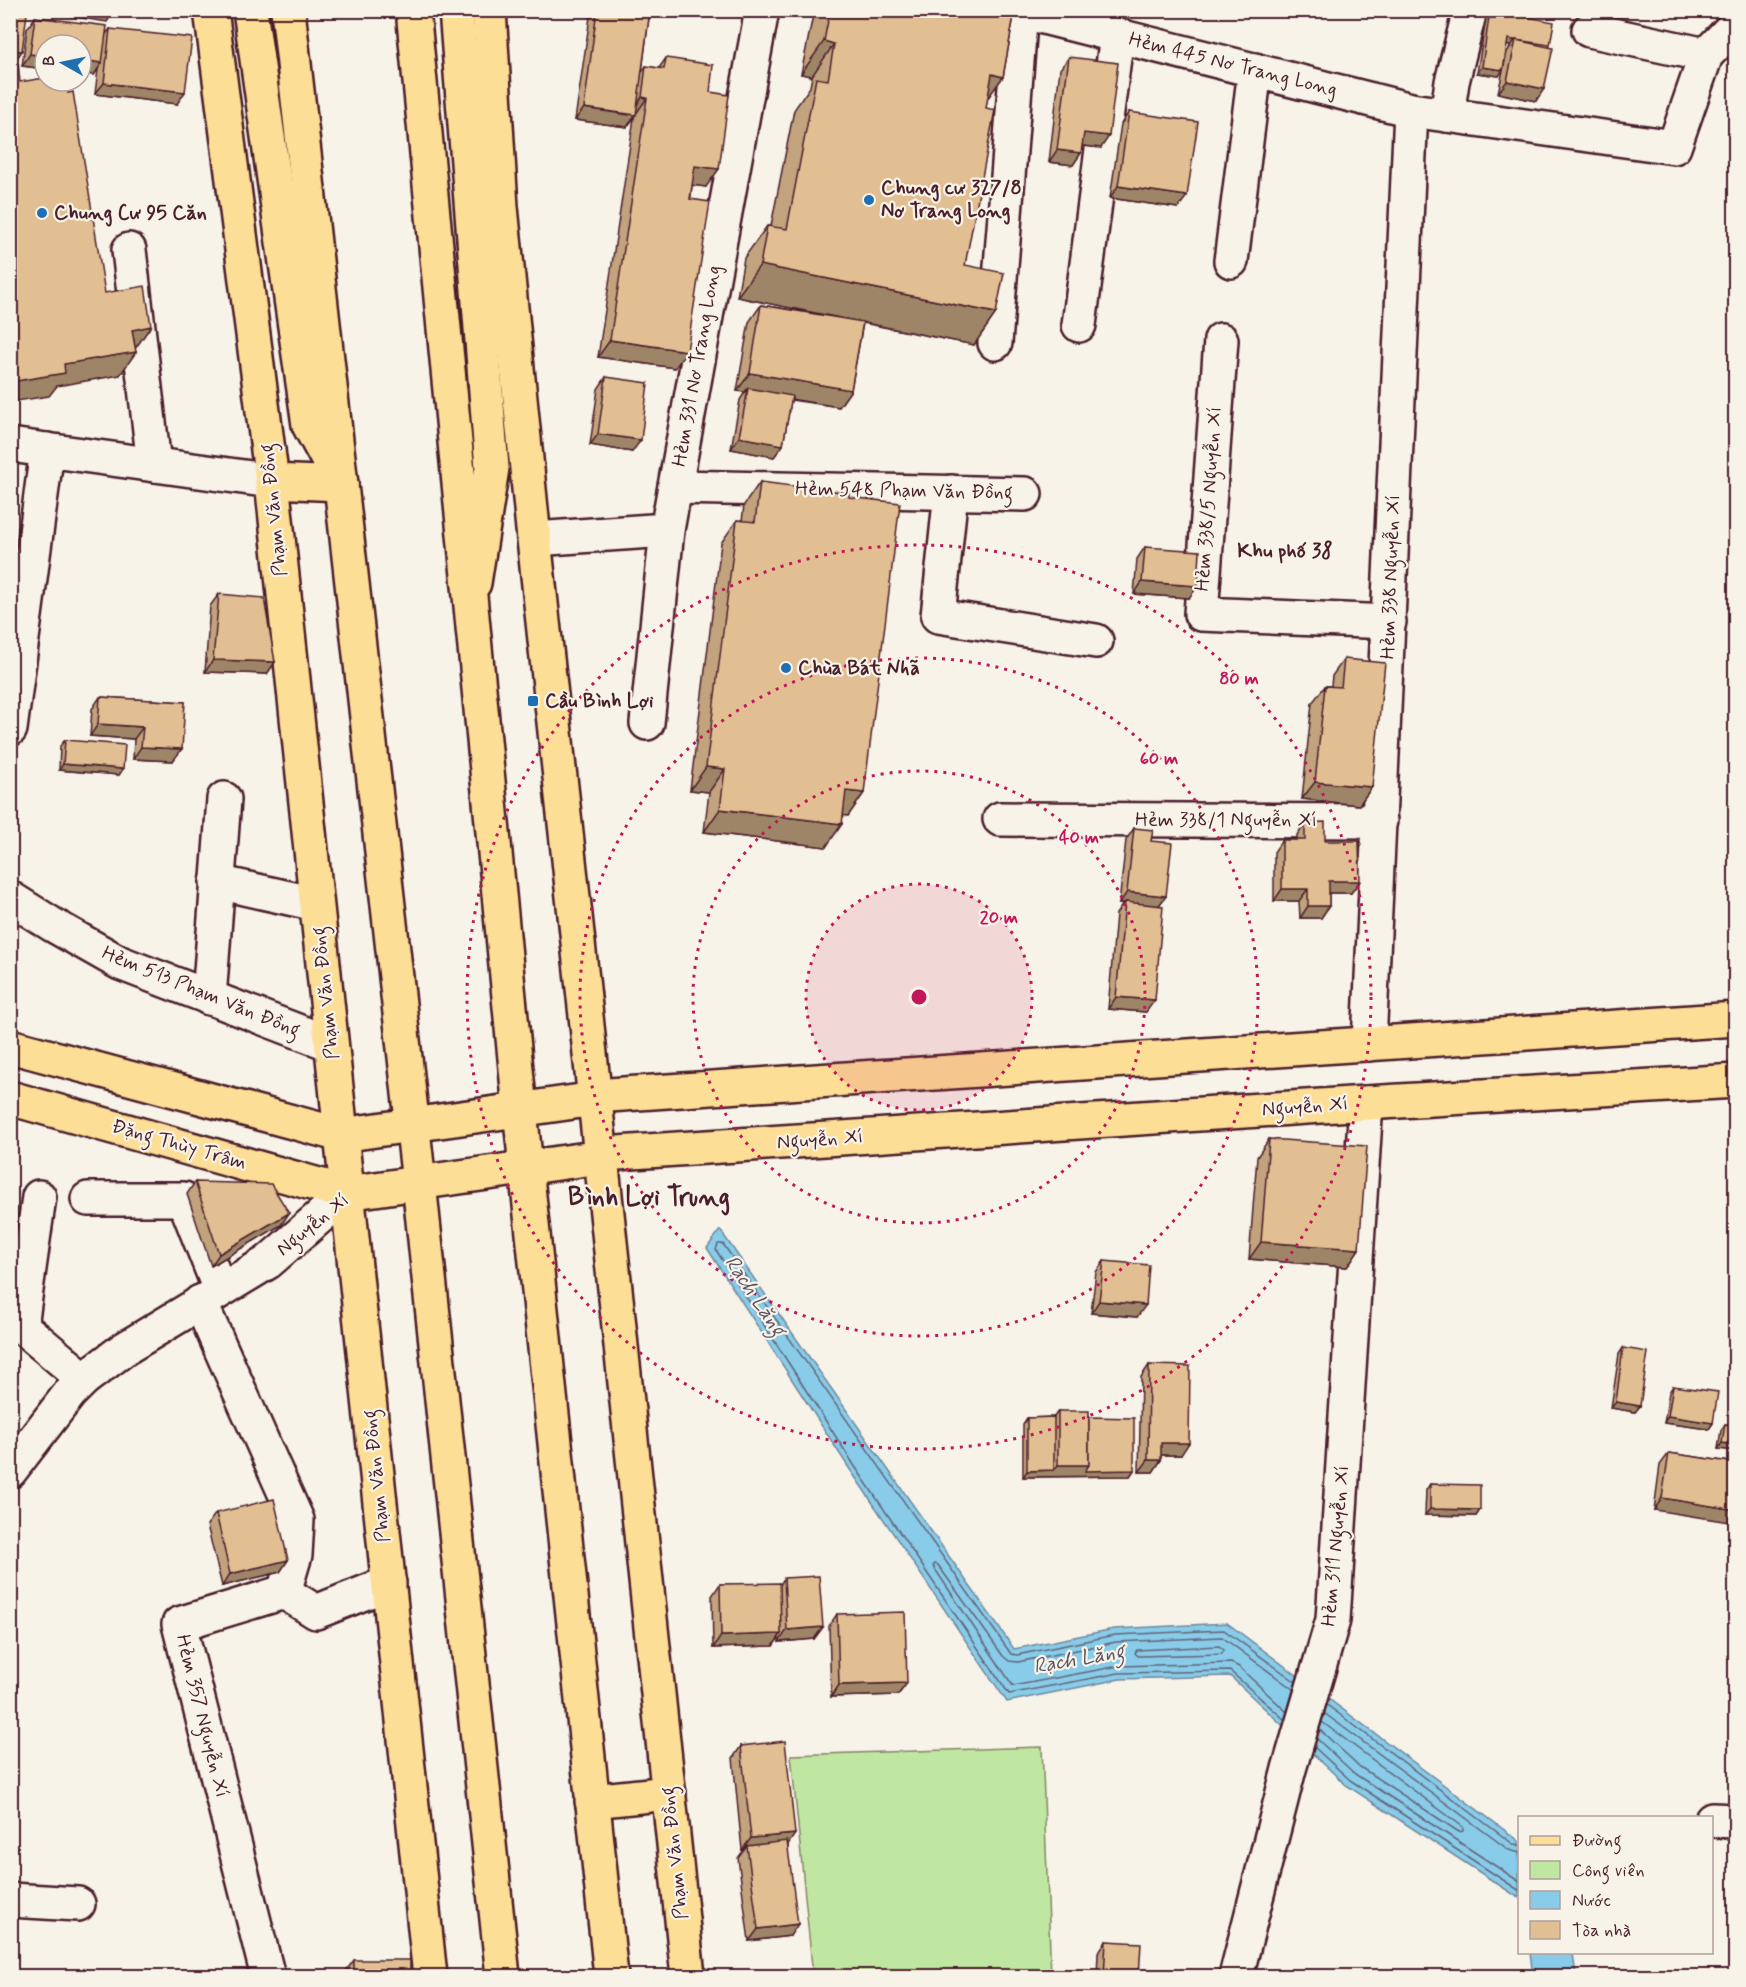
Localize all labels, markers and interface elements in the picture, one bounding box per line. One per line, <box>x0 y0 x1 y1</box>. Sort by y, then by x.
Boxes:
street label: Hẻm 445 Nơ Trang Long <box>1126 26 1340 104</box>
north arrow <box>33 33 93 93</box>
text: B <box>39 54 61 68</box>
place label: Chung cư 327/8 Nơ Trang Long <box>881 175 1022 225</box>
marker: Chung cư 327/8 Nơ Trang Long <box>862 193 876 207</box>
place label: Chung Cư 95 Căn <box>54 200 207 227</box>
marker: Chung Cư 95 Căn <box>35 206 49 220</box>
street label: Hẻm 331 Nơ Trang Long <box>666 263 728 469</box>
street label: Hẻm 338/5 Nguyễn Xí <box>1189 406 1231 592</box>
street label: Phạm Văn Đồng <box>254 442 296 578</box>
street label: Hẻm 548 Phạm Văn Đồng <box>795 476 1013 508</box>
street label: Hẻm 338 Nguyễn Xí <box>1375 494 1409 660</box>
district label: Khu phố 38 <box>1237 537 1333 565</box>
place label: Chùa Bát Nhã <box>798 655 920 682</box>
marker: Chùa Bát Nhã <box>779 661 793 675</box>
text: 80 m <box>1219 667 1259 691</box>
place label: Cầu Bình Lợi <box>545 688 654 715</box>
marker: Cầu Bình Lợi <box>526 694 540 708</box>
text: 60 m <box>1140 747 1178 771</box>
street label: Hẻm 338/1 Nguyễn Xí <box>1135 807 1317 836</box>
text: 40 m <box>1059 826 1099 850</box>
text: 20 m <box>980 906 1018 930</box>
street label: Phạm Văn Đồng <box>306 925 348 1061</box>
street label: Hẻm 513 Phạm Văn Đồng <box>97 940 304 1046</box>
centre of rings <box>909 987 929 1007</box>
street label: Nguyễn Xí <box>1261 1091 1349 1125</box>
street label: Đặng Thùy Trâm <box>108 1113 250 1179</box>
street label: Nguyễn Xí <box>776 1124 864 1158</box>
district label: Bình Lợi Trung <box>568 1181 730 1216</box>
street label: Nguyễn Xí <box>271 1187 356 1264</box>
water label: Rạch Lăng <box>716 1250 794 1345</box>
street label: Phạm Văn Đồng <box>357 1408 399 1544</box>
street label: Hẻm 311 Nguyễn Xí <box>1316 1464 1358 1628</box>
street label: Hẻm 357 Nguyễn Xí <box>167 1632 235 1801</box>
water label: Rạch Lăng <box>1031 1637 1129 1683</box>
street label: Phạm Văn Đồng <box>655 1785 697 1921</box>
legend <box>1518 1816 1713 1954</box>
text: Đường <box>1572 1829 1622 1855</box>
text: Công viên <box>1572 1859 1645 1885</box>
text: Nước <box>1572 1889 1611 1913</box>
text: Tòa nhà <box>1572 1919 1631 1943</box>

